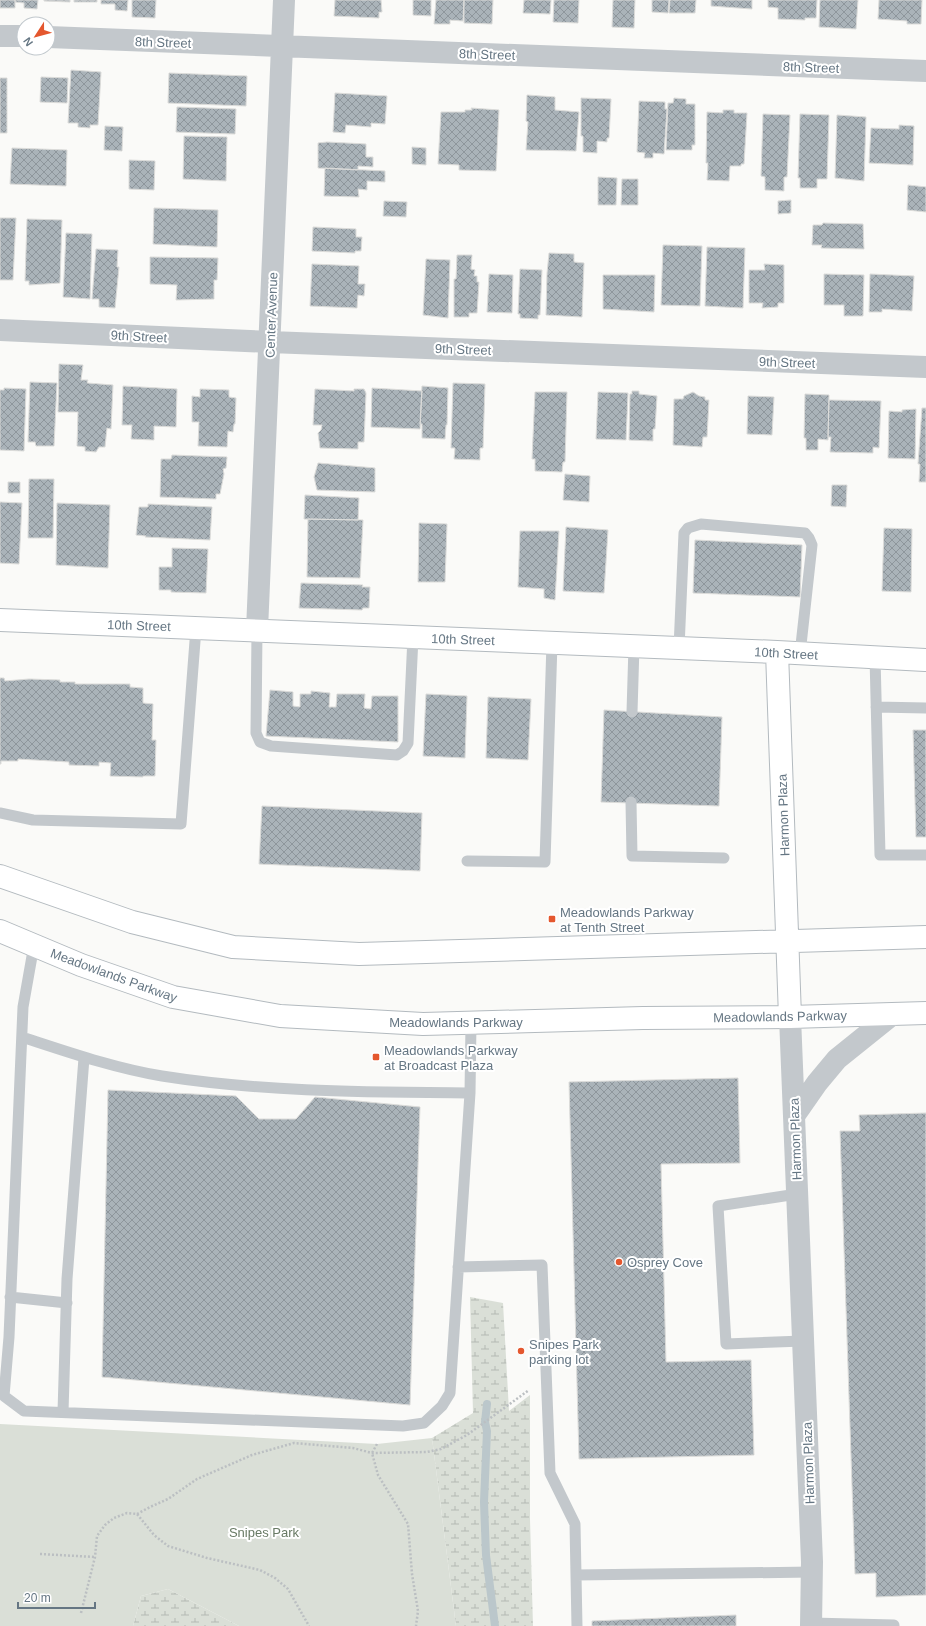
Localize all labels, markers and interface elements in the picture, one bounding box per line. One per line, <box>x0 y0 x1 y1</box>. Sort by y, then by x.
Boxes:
north arrow <box>16 16 56 56</box>
street label: 8th Street <box>135 34 192 51</box>
text: N <box>21 35 35 49</box>
street label: 8th Street <box>459 46 516 63</box>
street label: 8th Street <box>783 59 840 76</box>
street label: Center Avenue <box>263 272 280 358</box>
street label: 9th Street <box>110 328 168 345</box>
street label: 9th Street <box>435 341 492 358</box>
street label: 9th Street <box>759 354 816 371</box>
street label: 10th Street <box>107 617 171 634</box>
street label: 10th Street <box>431 631 495 648</box>
street label: 10th Street <box>754 644 819 663</box>
street label: Harmon Plaza <box>775 773 792 856</box>
place label: Meadowlands Parkway at Tenth Street <box>560 905 694 935</box>
marker: Meadowlands Parkway at Tenth Street <box>547 914 557 924</box>
street label: Meadowlands Parkway <box>48 946 180 1006</box>
street label: Meadowlands Parkway <box>713 1008 847 1025</box>
street label: Meadowlands Parkway <box>389 1015 523 1030</box>
place label: Meadowlands Parkway at Broadcast Plaza <box>384 1043 518 1073</box>
marker: Meadowlands Parkway at Broadcast Plaza <box>371 1052 381 1062</box>
street label: Harmon Plaza <box>787 1097 804 1180</box>
place label: Osprey Cove <box>627 1255 703 1270</box>
marker: Osprey Cove <box>614 1257 624 1267</box>
place label: Snipes Park parking lot <box>529 1337 600 1367</box>
marker: Snipes Park parking lot <box>516 1346 526 1356</box>
street label: Harmon Plaza <box>800 1421 817 1504</box>
park label: Snipes Park <box>229 1525 300 1540</box>
scale bar <box>18 1584 95 1610</box>
text: 20 m <box>24 1591 51 1605</box>

